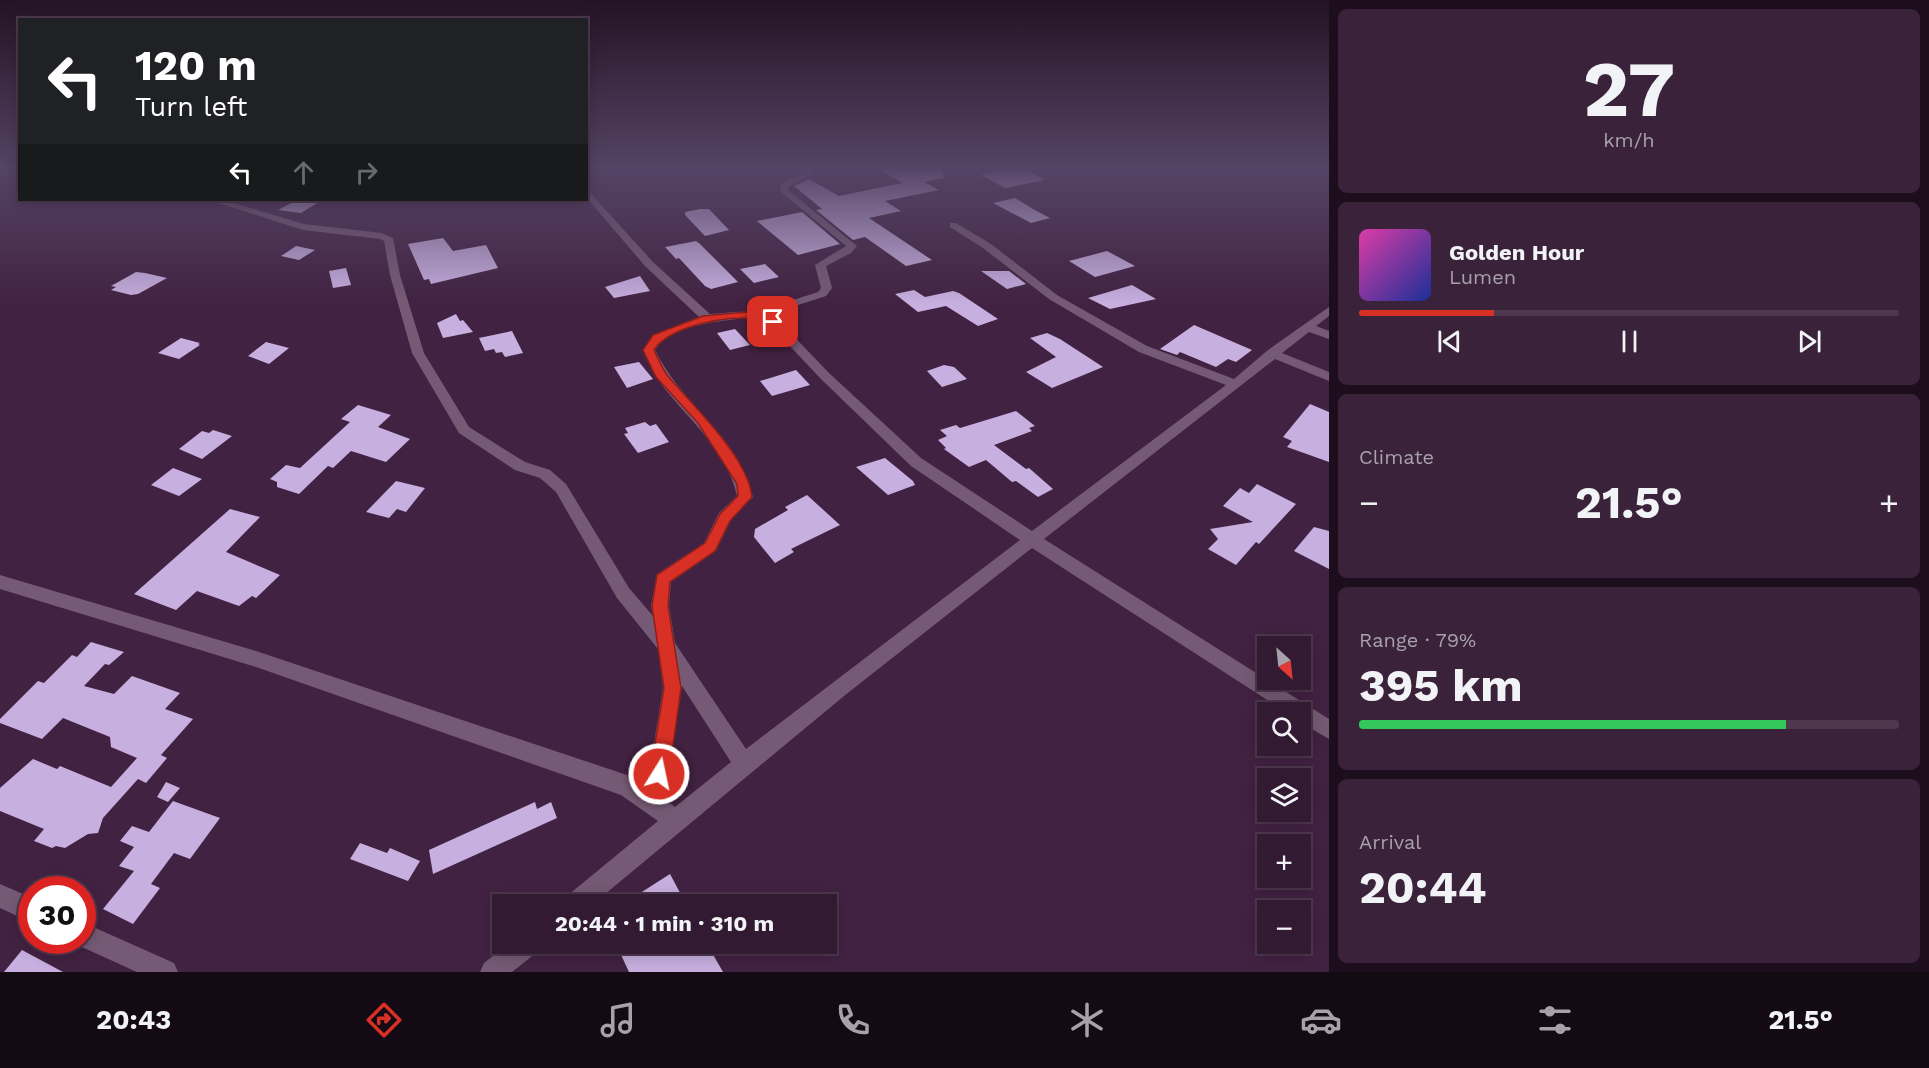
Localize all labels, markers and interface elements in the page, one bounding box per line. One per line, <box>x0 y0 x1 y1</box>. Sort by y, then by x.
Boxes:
text: 120 m <box>135 41 257 90</box>
icon: left <box>36 42 114 120</box>
text: 27 <box>1583 43 1675 135</box>
text: Turn left <box>135 91 247 123</box>
text: km/h <box>1603 128 1655 152</box>
icon: left <box>224 156 257 189</box>
icon: ahead <box>287 156 320 189</box>
icon: right <box>350 156 383 189</box>
text: Golden Hour <box>1449 240 1584 265</box>
text: Lumen <box>1449 265 1516 289</box>
pin <box>747 296 798 347</box>
icon: arrive <box>756 305 789 338</box>
icon: previous <box>1433 325 1466 358</box>
icon: pause <box>1613 325 1646 358</box>
icon: next <box>1793 325 1826 358</box>
text: Climate <box>1359 445 1434 469</box>
text: 21.5° <box>1575 476 1683 529</box>
text: − <box>1359 483 1379 522</box>
text: + <box>1879 483 1899 522</box>
text: Range · 79% <box>1359 628 1476 652</box>
north arrow <box>1257 636 1311 690</box>
map controls <box>1257 636 1311 954</box>
text: 395 km <box>1359 659 1523 712</box>
button: search <box>1257 702 1311 756</box>
position arrow <box>627 742 691 806</box>
button: layers <box>1257 768 1311 822</box>
text: Arrival <box>1359 830 1421 854</box>
button: + <box>1257 834 1311 888</box>
text: 20:44 <box>1359 861 1487 914</box>
speed limit sign: 30 <box>18 876 96 954</box>
button: − <box>1257 900 1311 954</box>
text: 20:44 · 1 min · 310 m <box>555 911 774 936</box>
icon: directions <box>363 999 405 1041</box>
icon: music <box>597 999 639 1041</box>
icon: phone <box>832 999 874 1041</box>
icon: climate <box>1066 999 1108 1041</box>
icon: car <box>1300 999 1342 1041</box>
icon: filters <box>1534 999 1576 1041</box>
text: 20:43 <box>96 1004 171 1036</box>
text: 21.5° <box>1768 1004 1833 1036</box>

